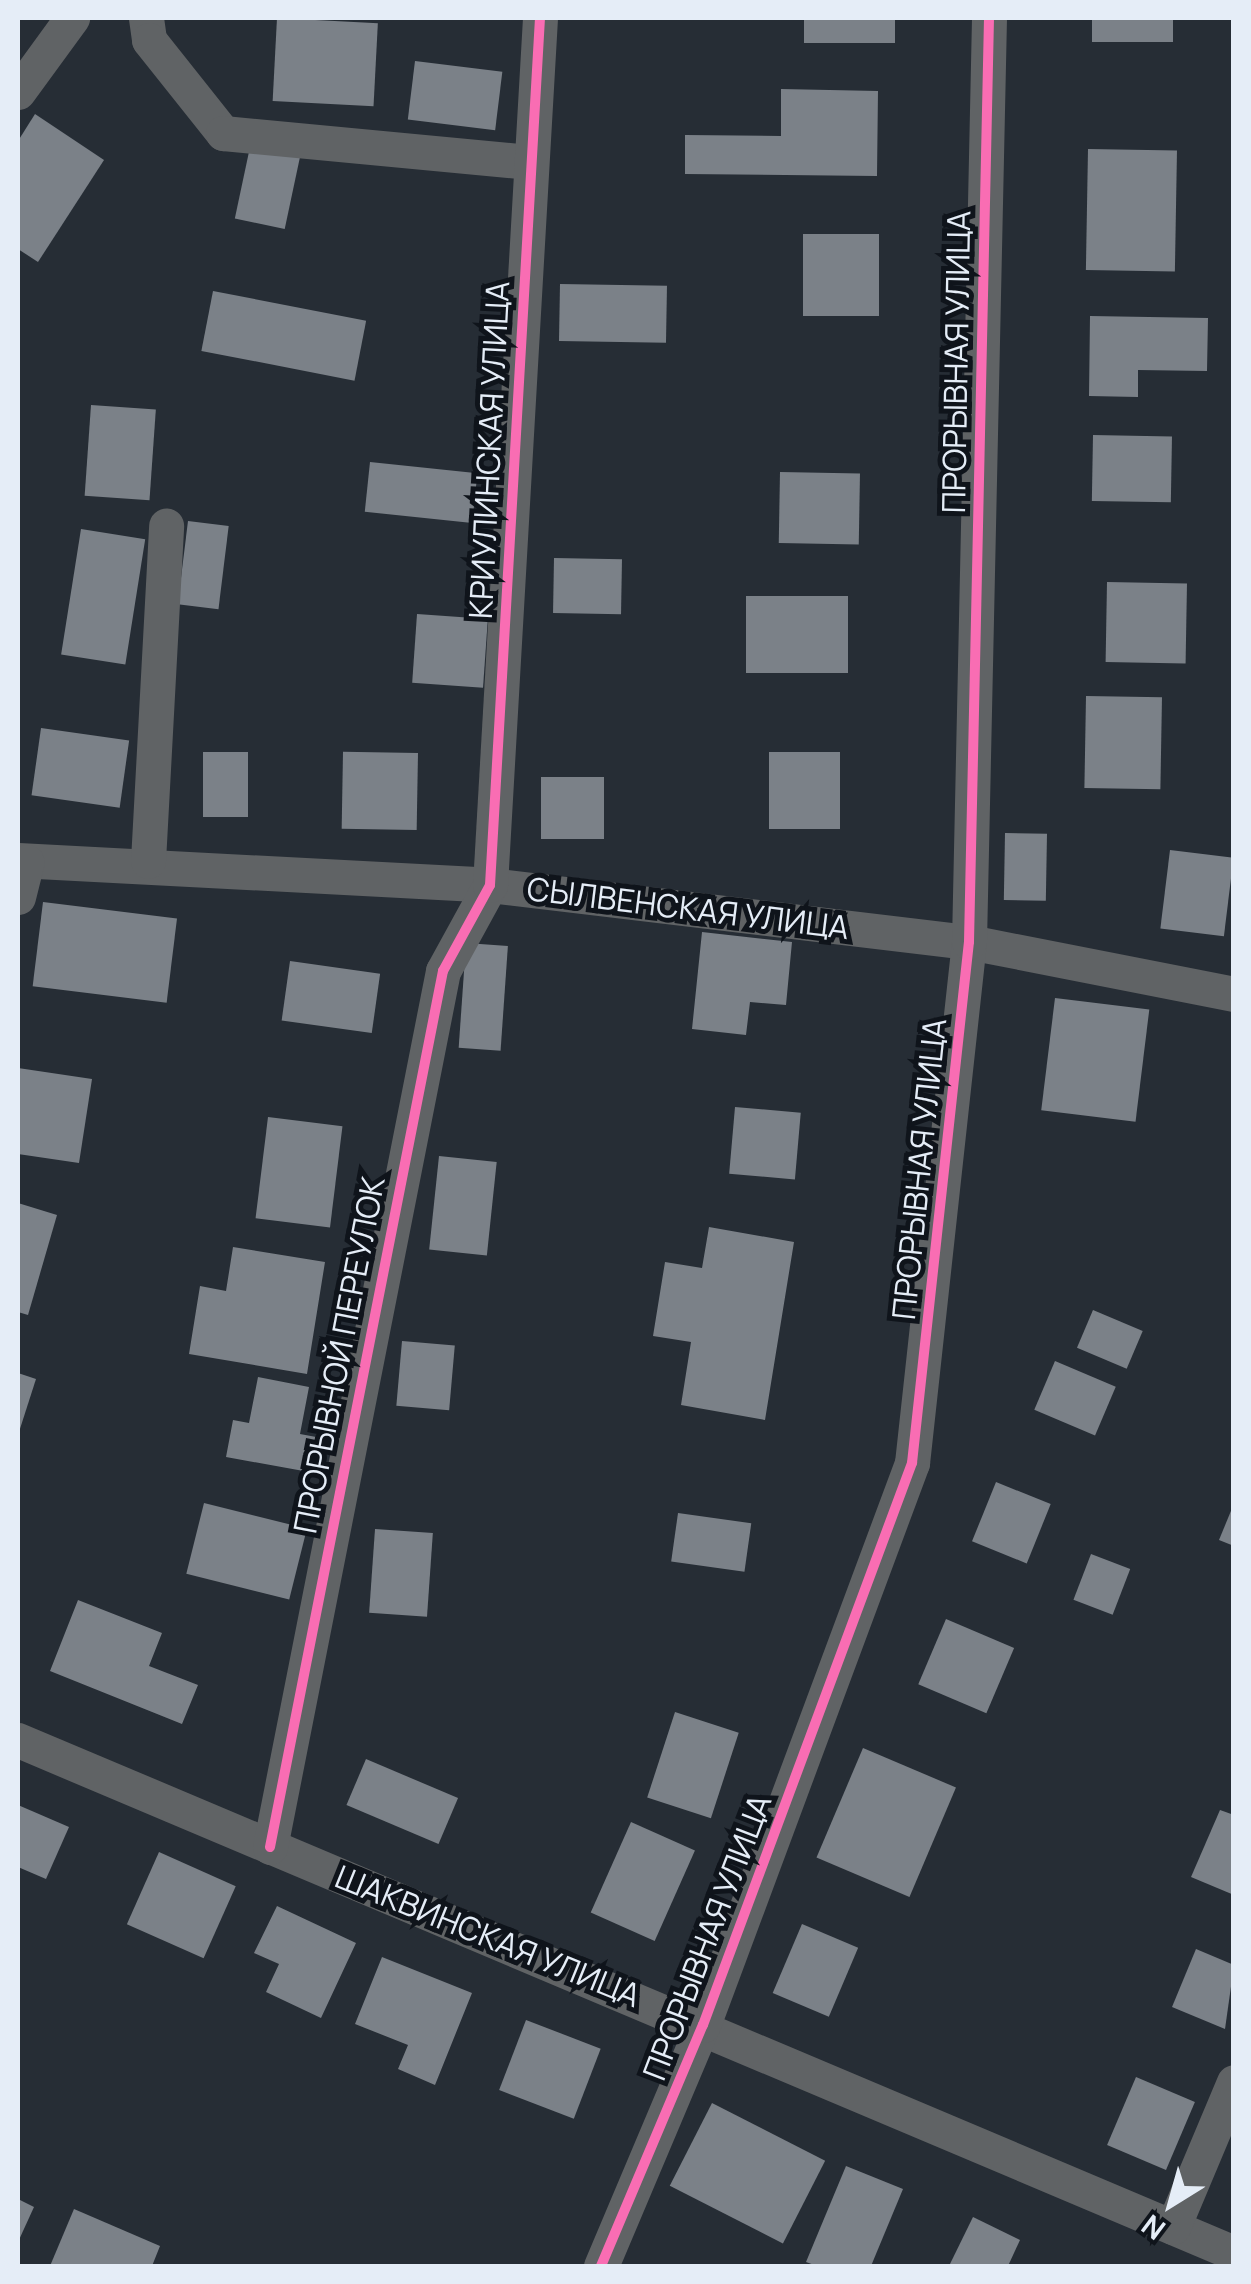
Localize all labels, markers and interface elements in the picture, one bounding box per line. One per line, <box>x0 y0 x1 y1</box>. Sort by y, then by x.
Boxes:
street label: ПРОРЫВНАЯ УЛИЦА <box>934 210 978 514</box>
street label: КРИУЛИНСКАЯ УЛИЦА <box>461 280 517 620</box>
street label: СЫЛВЕНСКАЯ УЛИЦА <box>525 869 851 947</box>
street label: ПРОРЫВНАЯ УЛИЦА <box>884 1016 954 1322</box>
street label: ПРОРЫВНОЙ ПЕРЕУЛОК <box>286 1174 392 1536</box>
street label: ПРОРЫВНАЯ УЛИЦА <box>635 1789 779 2085</box>
street label: ШАКВИНСКАЯ УЛИЦА <box>330 1857 646 2015</box>
north arrow <box>1121 2154 1221 2254</box>
text: N <box>1133 2207 1172 2249</box>

